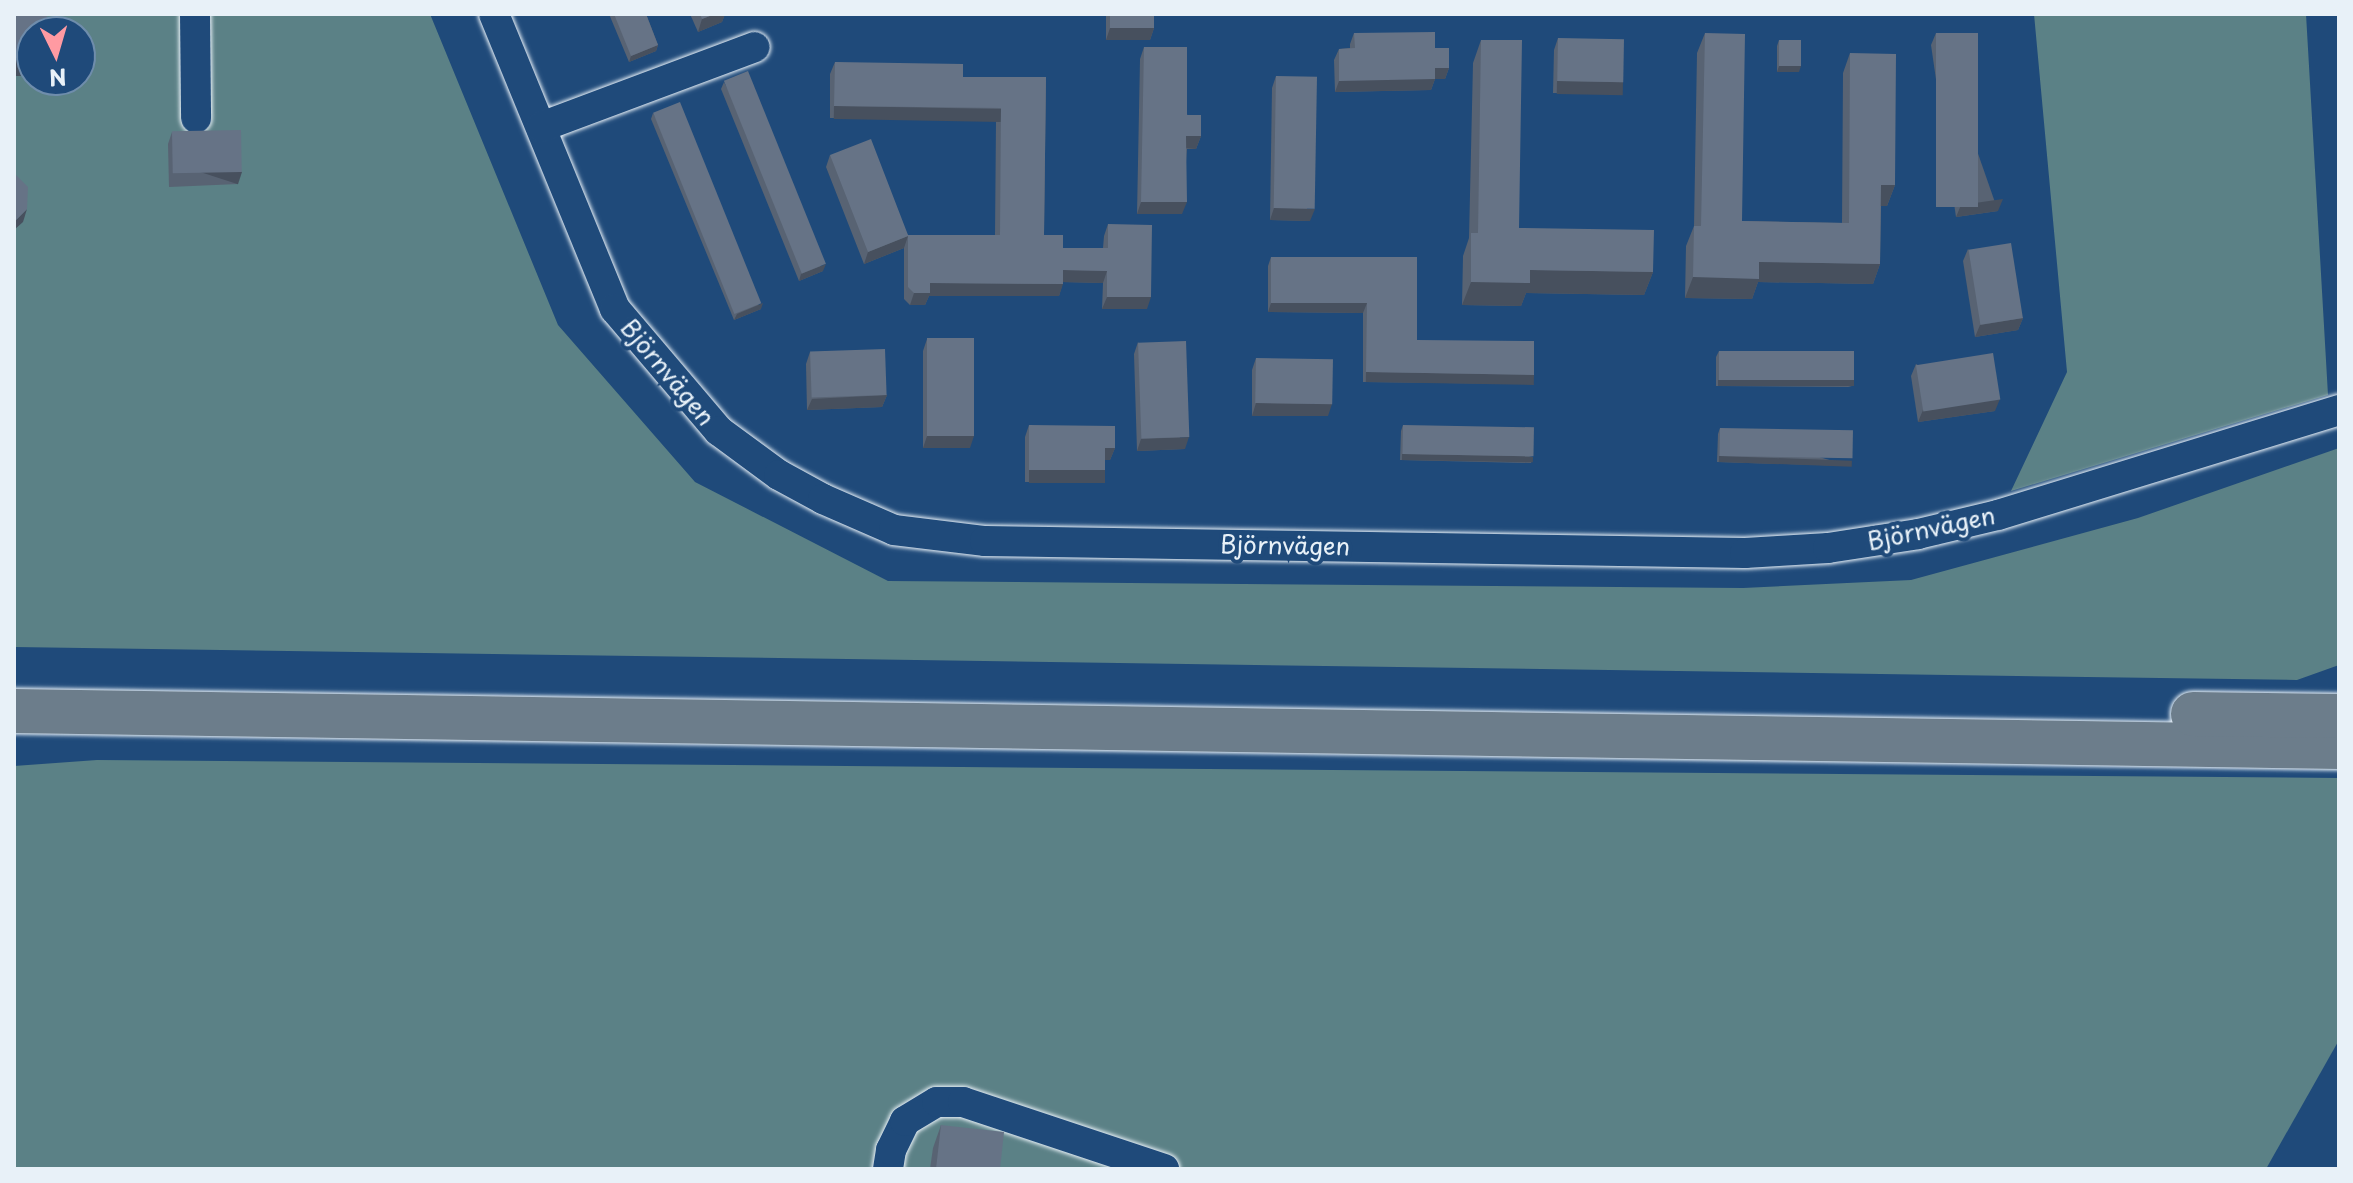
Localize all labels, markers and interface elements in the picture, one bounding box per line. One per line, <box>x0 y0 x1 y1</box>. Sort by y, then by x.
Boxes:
north arrow <box>16 16 96 96</box>
text: N <box>48 61 68 96</box>
street label: Björnvägen <box>615 313 721 431</box>
street label: Björnvägen <box>1864 500 1998 556</box>
street label: Björnvägen <box>1220 529 1350 561</box>

